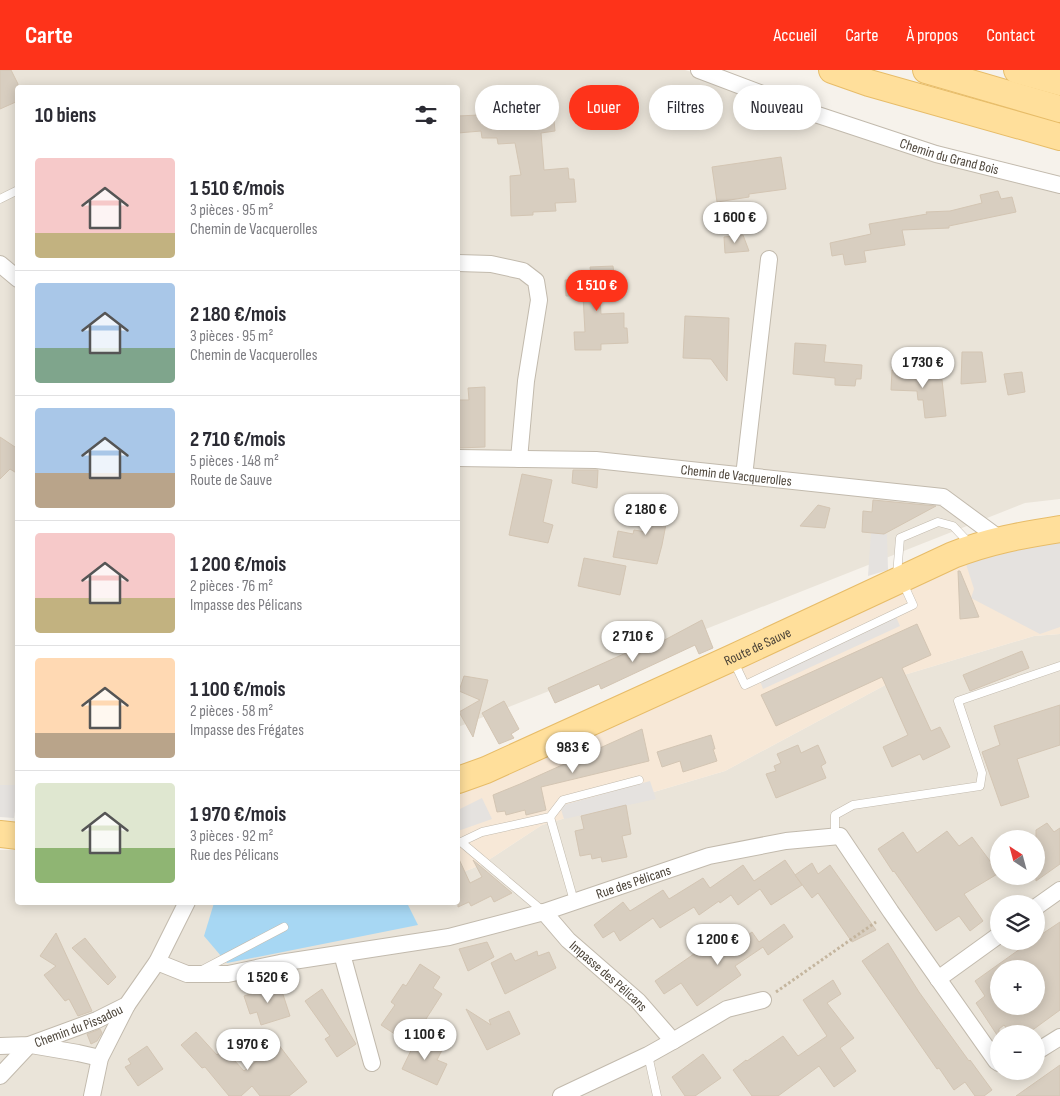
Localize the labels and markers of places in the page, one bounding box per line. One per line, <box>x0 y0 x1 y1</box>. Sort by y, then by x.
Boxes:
pin: 1 600 € <box>689 202 781 244</box>
pin: 1 510 € <box>551 270 643 312</box>
pin: 1 730 € <box>877 346 969 389</box>
pin: 2 180 € <box>600 494 692 536</box>
pin: 2 710 € <box>587 620 679 663</box>
pin: 983 € <box>538 732 608 774</box>
pin: 1 200 € <box>672 924 764 966</box>
pin: 1 520 € <box>222 962 314 1004</box>
pin: 1 100 € <box>379 1018 471 1061</box>
pin: 1 970 € <box>202 1028 294 1071</box>

